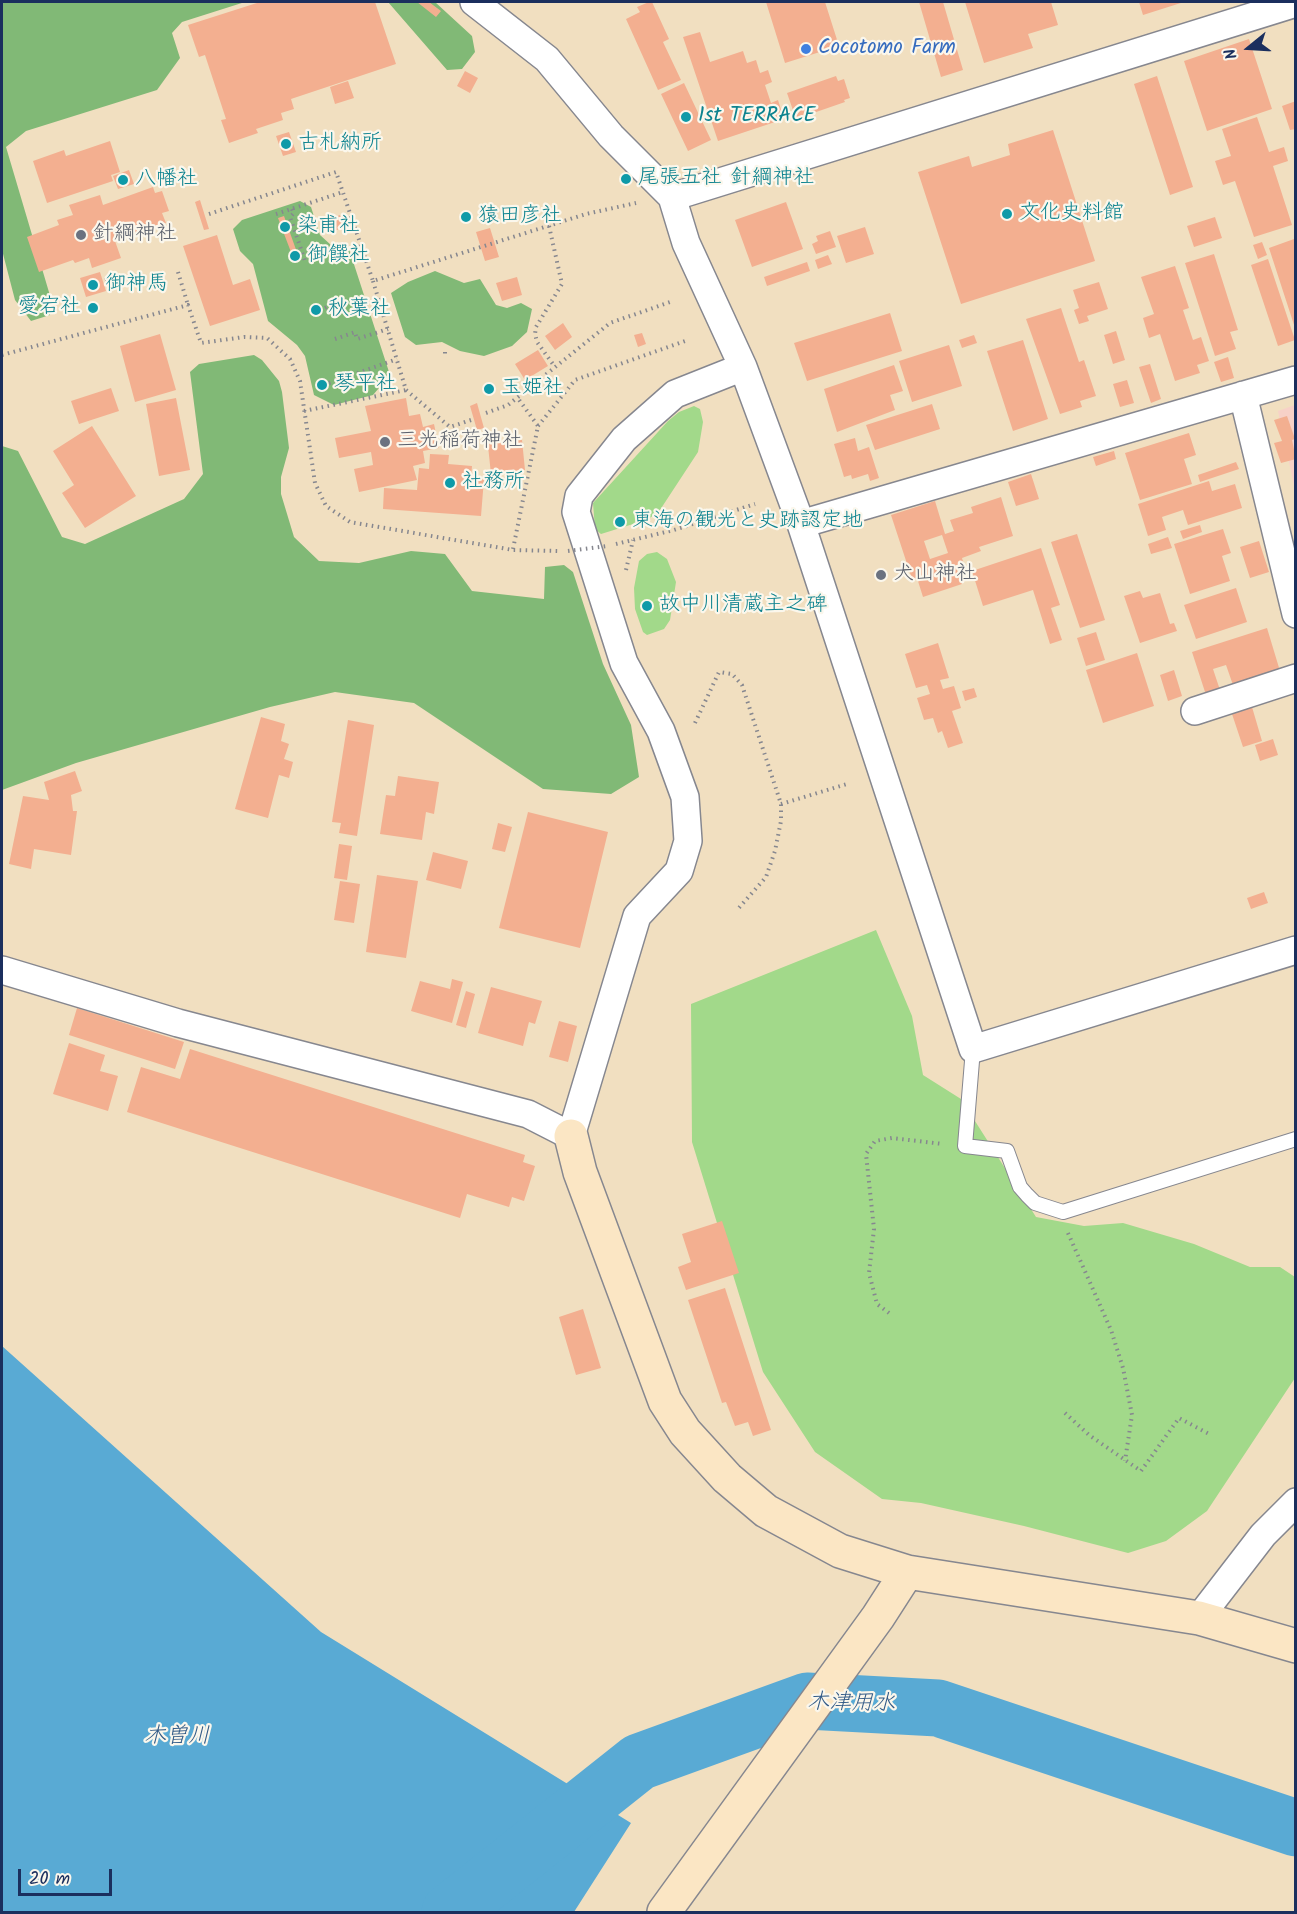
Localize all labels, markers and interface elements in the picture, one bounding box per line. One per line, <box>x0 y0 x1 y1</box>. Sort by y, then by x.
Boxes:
north arrow <box>1219 18 1279 78</box>
place label: Cocotomo Farm <box>818 36 956 62</box>
marker: Cocotomo Farm <box>799 42 813 56</box>
text: N <box>1218 45 1245 62</box>
place label: 1st TERRACE <box>698 104 816 130</box>
marker: 1st TERRACE <box>679 110 693 124</box>
place label: 古札納所 <box>298 131 382 157</box>
marker: 古札納所 <box>279 137 293 151</box>
place label: 尾張五社 針綱神社 <box>638 166 814 192</box>
place label: 八幡社 <box>135 167 198 193</box>
marker: 尾張五社 針綱神社 <box>619 172 633 186</box>
marker: 八幡社 <box>116 173 130 187</box>
place label: 文化史料館 <box>1019 201 1124 227</box>
place label: 猿田彦社 <box>478 204 562 230</box>
marker: 文化史料館 <box>1000 207 1014 221</box>
marker: 猿田彦社 <box>459 210 473 224</box>
place label: 染甫社 <box>297 214 360 240</box>
marker: 染甫社 <box>278 220 292 234</box>
place label: 針綱神社 <box>93 222 177 248</box>
marker: 針綱神社 <box>74 228 88 242</box>
place label: 御饌社 <box>307 243 370 269</box>
marker: 御饌社 <box>288 249 302 263</box>
place label: 御神馬 <box>105 272 168 298</box>
marker: 御神馬 <box>86 278 100 292</box>
place label: 愛宕社 <box>18 295 81 321</box>
place label: 秋葉社 <box>328 297 391 323</box>
marker: 愛宕社 <box>86 301 100 315</box>
marker: 秋葉社 <box>309 303 323 317</box>
place label: 琴平社 <box>334 372 397 398</box>
place label: 玉姫社 <box>501 376 564 402</box>
marker: 琴平社 <box>315 378 329 392</box>
marker: 玉姫社 <box>482 382 496 396</box>
place label: 三光稲荷神社 <box>397 429 523 455</box>
marker: 三光稲荷神社 <box>378 435 392 449</box>
place label: 社務所 <box>462 470 525 496</box>
marker: 社務所 <box>443 476 457 490</box>
place label: 東海の観光と史跡認定地 <box>632 509 863 535</box>
marker: 東海の観光と史跡認定地 <box>613 515 627 529</box>
place label: 犬山神社 <box>893 562 977 588</box>
marker: 犬山神社 <box>874 568 888 582</box>
place label: 故中川清蔵主之碑 <box>659 593 827 619</box>
marker: 故中川清蔵主之碑 <box>640 599 654 613</box>
water label: 木津用水 <box>807 1691 895 1719</box>
water label: 木曽川 <box>144 1725 210 1751</box>
scale bar <box>21 1857 116 1895</box>
text: 20 m <box>29 1865 70 1894</box>

